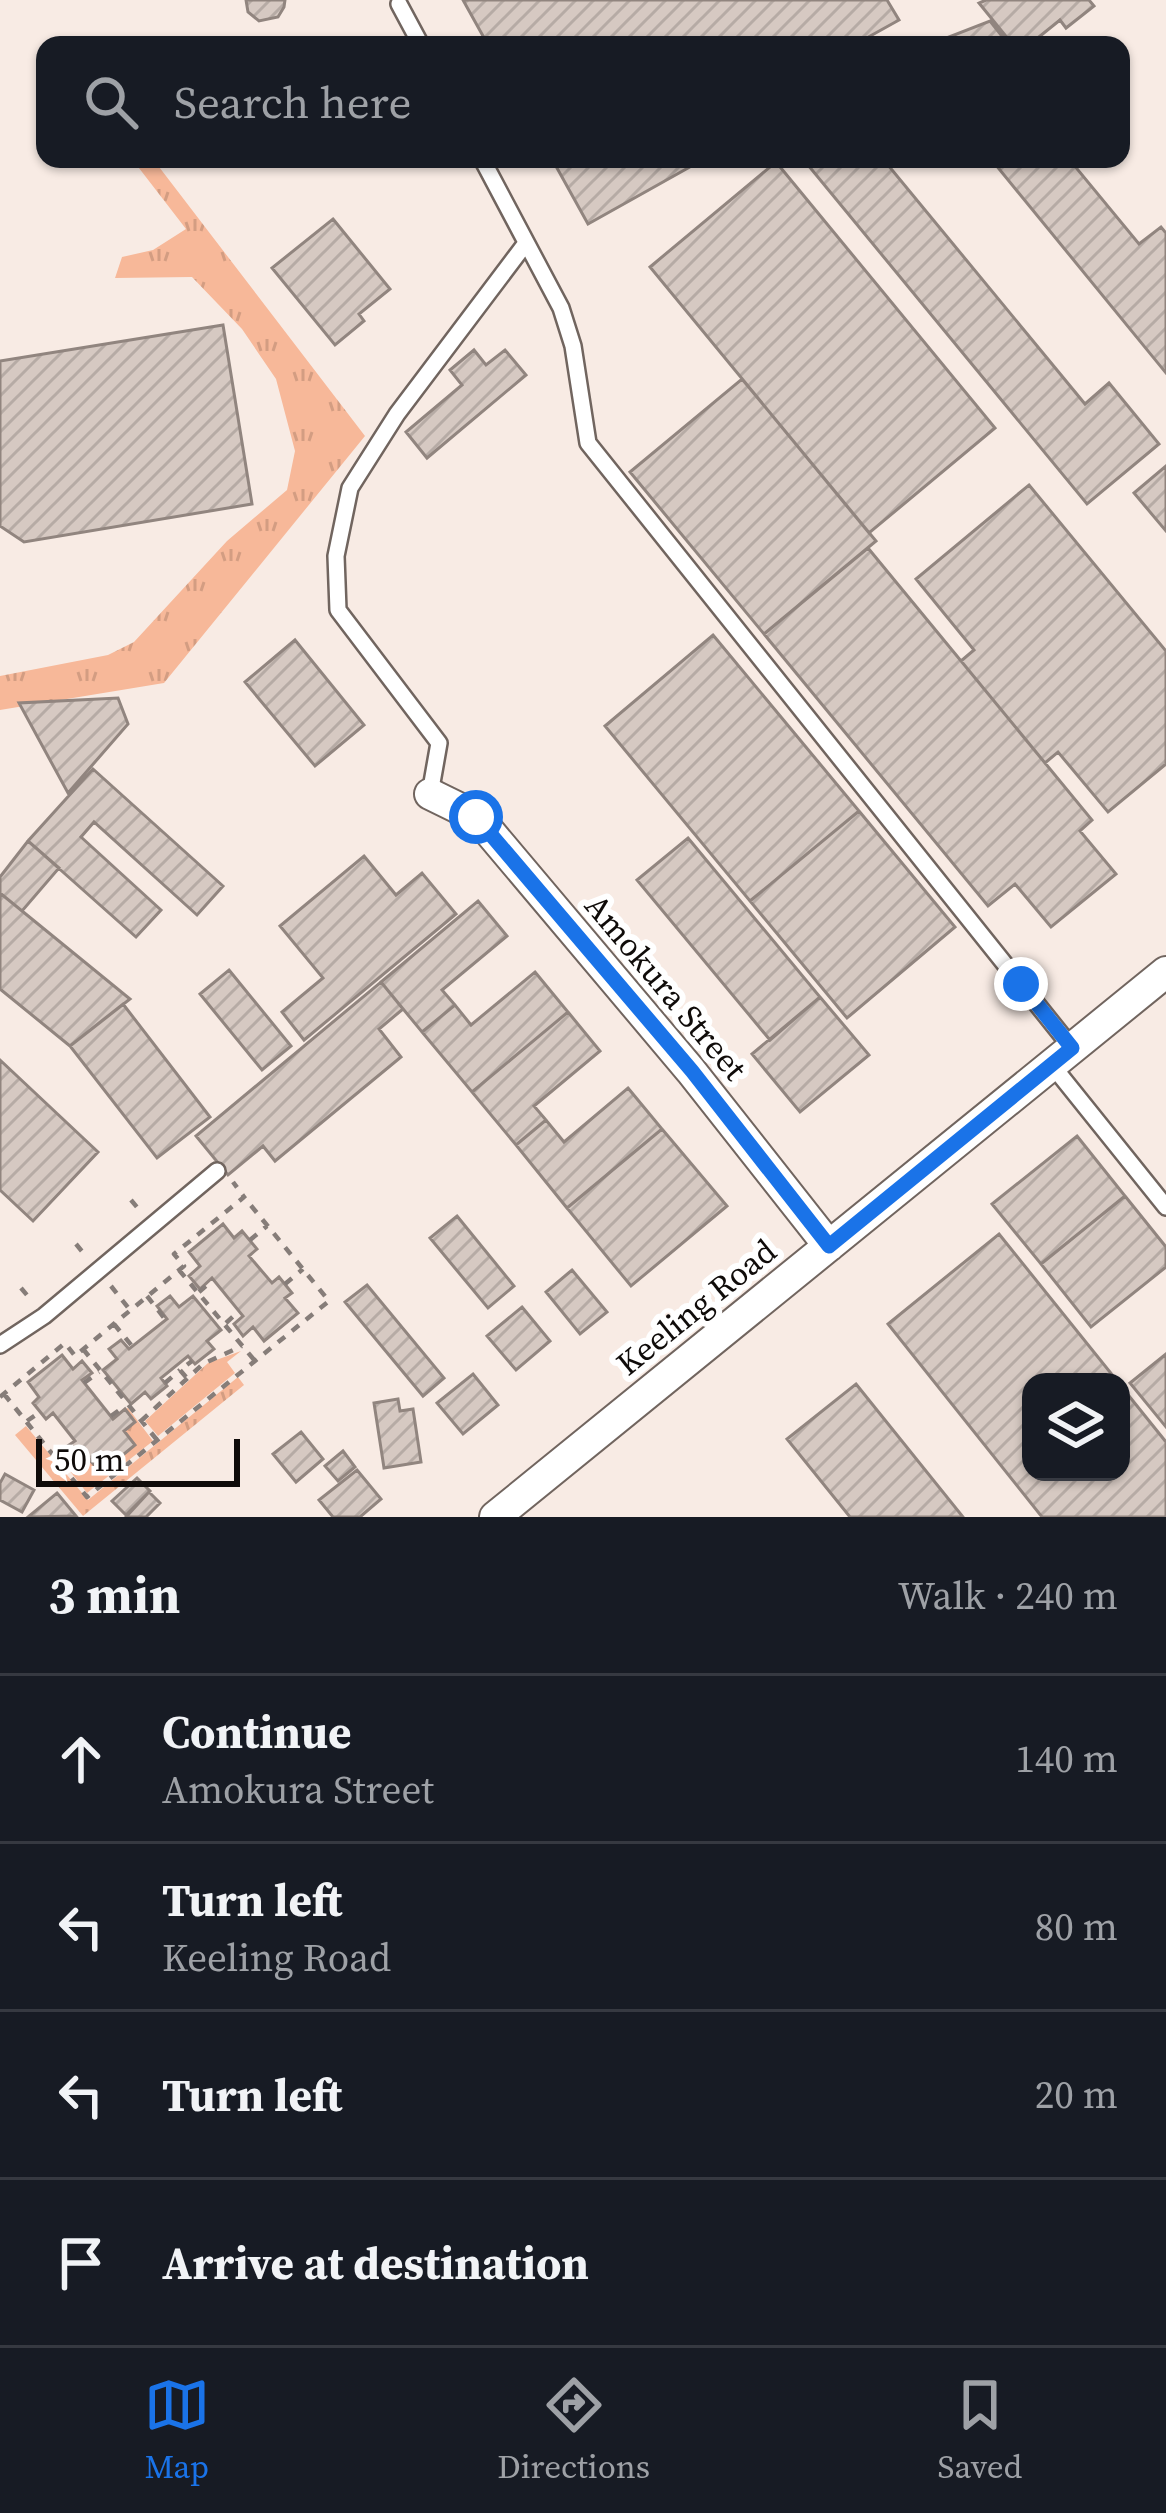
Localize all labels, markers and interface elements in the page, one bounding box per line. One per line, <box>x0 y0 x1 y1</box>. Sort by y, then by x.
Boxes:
search box <box>36 36 1130 168</box>
icon: search <box>78 69 144 135</box>
text: Search here <box>174 71 411 133</box>
route start <box>449 790 503 844</box>
street label: Amokura Street <box>575 884 757 1090</box>
route end <box>994 957 1048 1011</box>
street label: Keeling Road <box>606 1228 786 1386</box>
map controls <box>1022 1373 1130 1481</box>
button: layers <box>1022 1373 1130 1481</box>
scale bar <box>36 1433 240 1486</box>
text: 50 m <box>54 1437 124 1482</box>
text: 3 min <box>48 1560 180 1630</box>
text: Walk · 240 m <box>898 1569 1118 1622</box>
text: Continue <box>162 1701 351 1763</box>
icon: ahead <box>48 1726 114 1792</box>
text: 140 m <box>1015 1732 1118 1785</box>
text: Amokura Street <box>162 1763 434 1816</box>
text: Turn left <box>162 1869 342 1931</box>
icon: left <box>48 1894 114 1960</box>
text: 80 m <box>1035 1900 1118 1953</box>
text: Keeling Road <box>162 1931 391 1984</box>
icon: left <box>48 2062 114 2128</box>
text: Turn left <box>162 2064 342 2126</box>
text: 20 m <box>1035 2068 1118 2121</box>
icon: arrive <box>48 2230 114 2296</box>
text: Arrive at destination <box>162 2232 589 2294</box>
tab: Map <box>144 2372 210 2489</box>
tab: Directions <box>497 2372 650 2489</box>
tab: Saved <box>938 2372 1022 2489</box>

